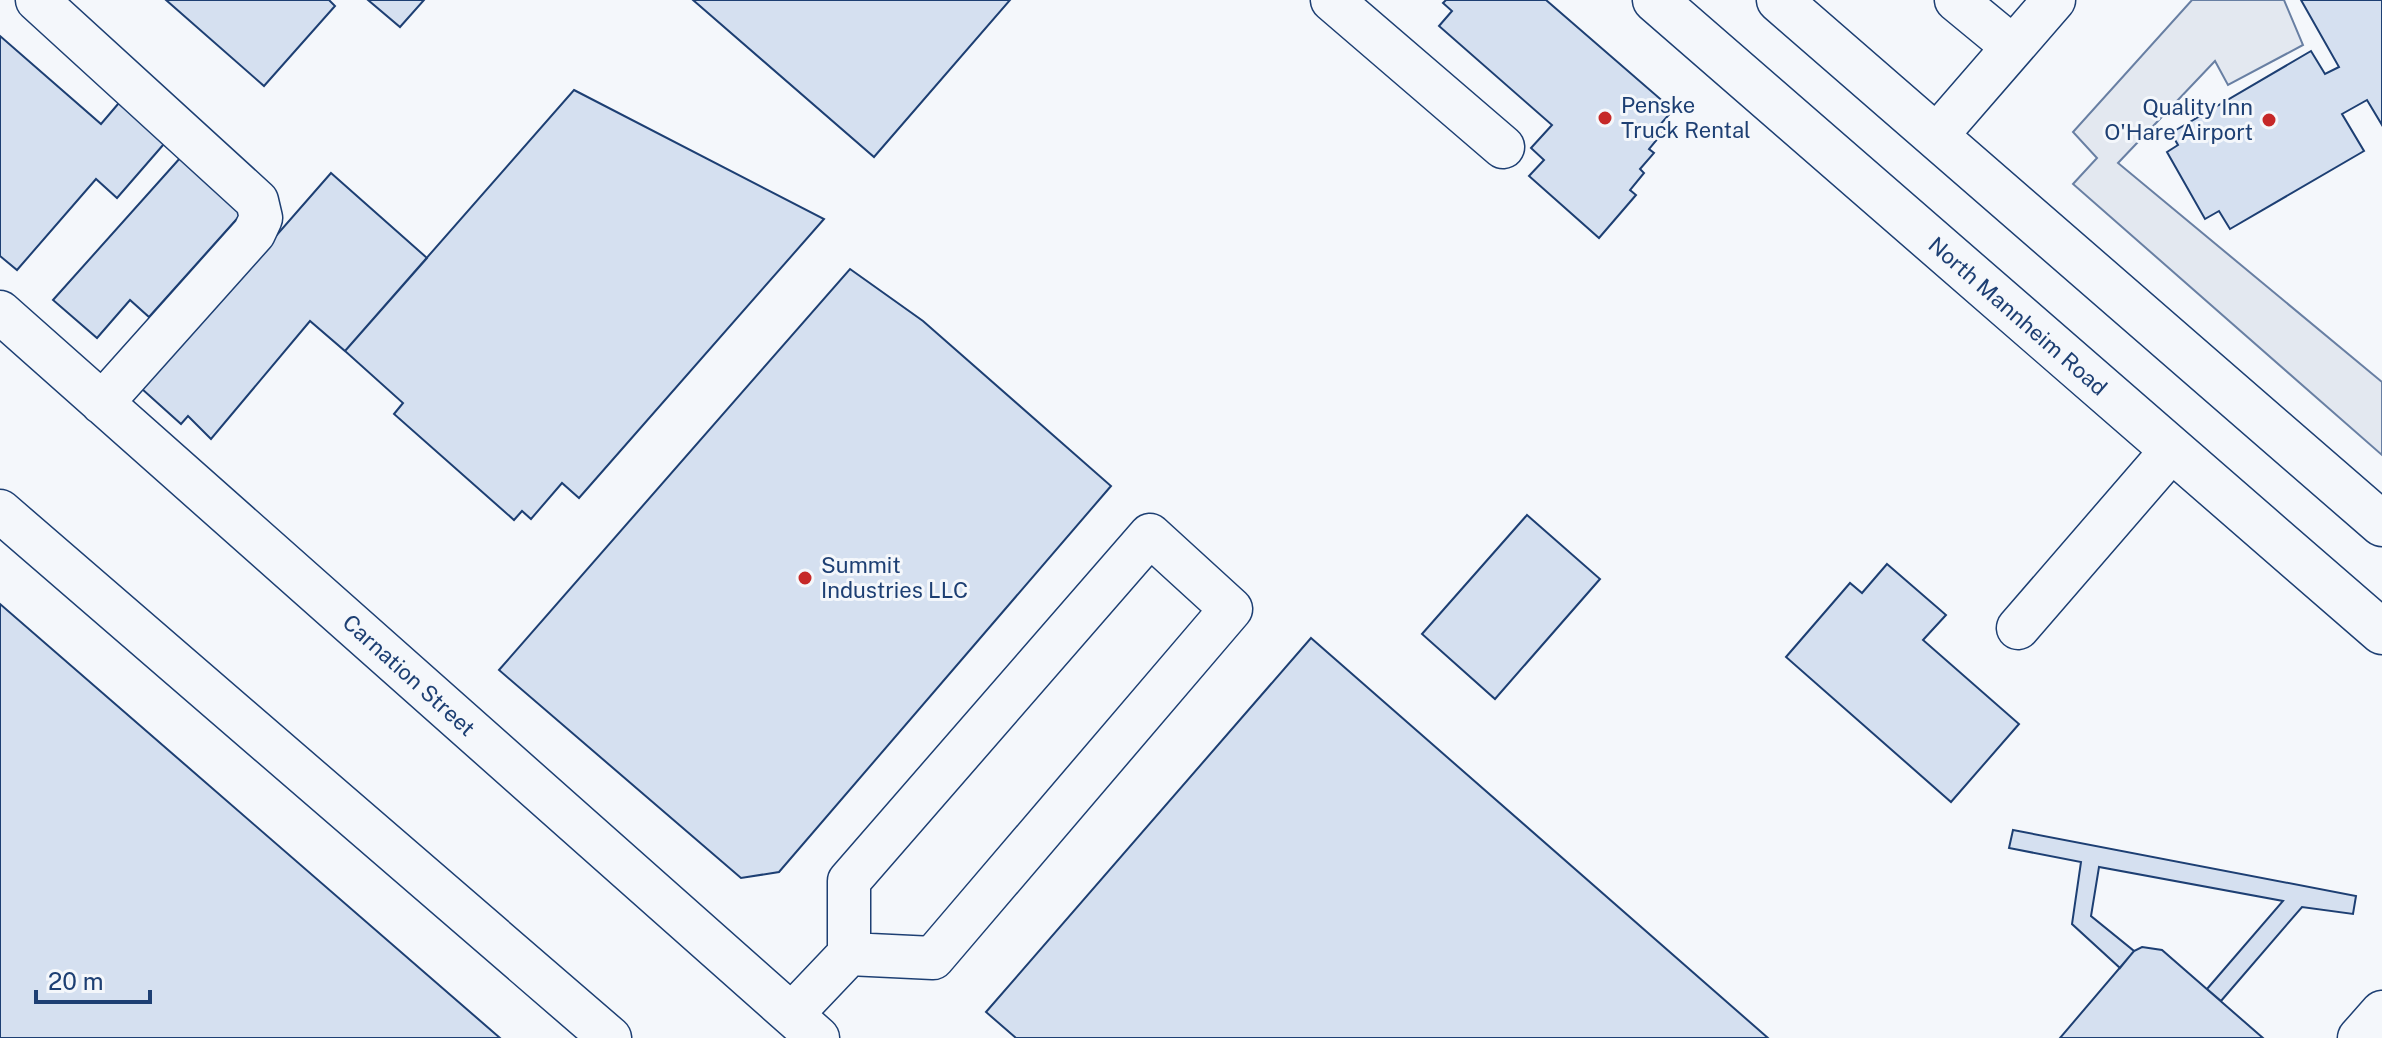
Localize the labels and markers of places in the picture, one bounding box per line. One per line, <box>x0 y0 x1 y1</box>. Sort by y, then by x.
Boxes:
place label: Penske Truck Rental <box>1621 92 1751 143</box>
place label: Quality Inn O'Hare Airport <box>2104 94 2253 145</box>
marker: Penske Truck Rental <box>1596 109 1614 127</box>
marker: Quality Inn O'Hare Airport <box>2260 111 2278 129</box>
place label: Summit Industries LLC <box>821 552 968 603</box>
marker: Summit Industries LLC <box>796 569 814 587</box>

